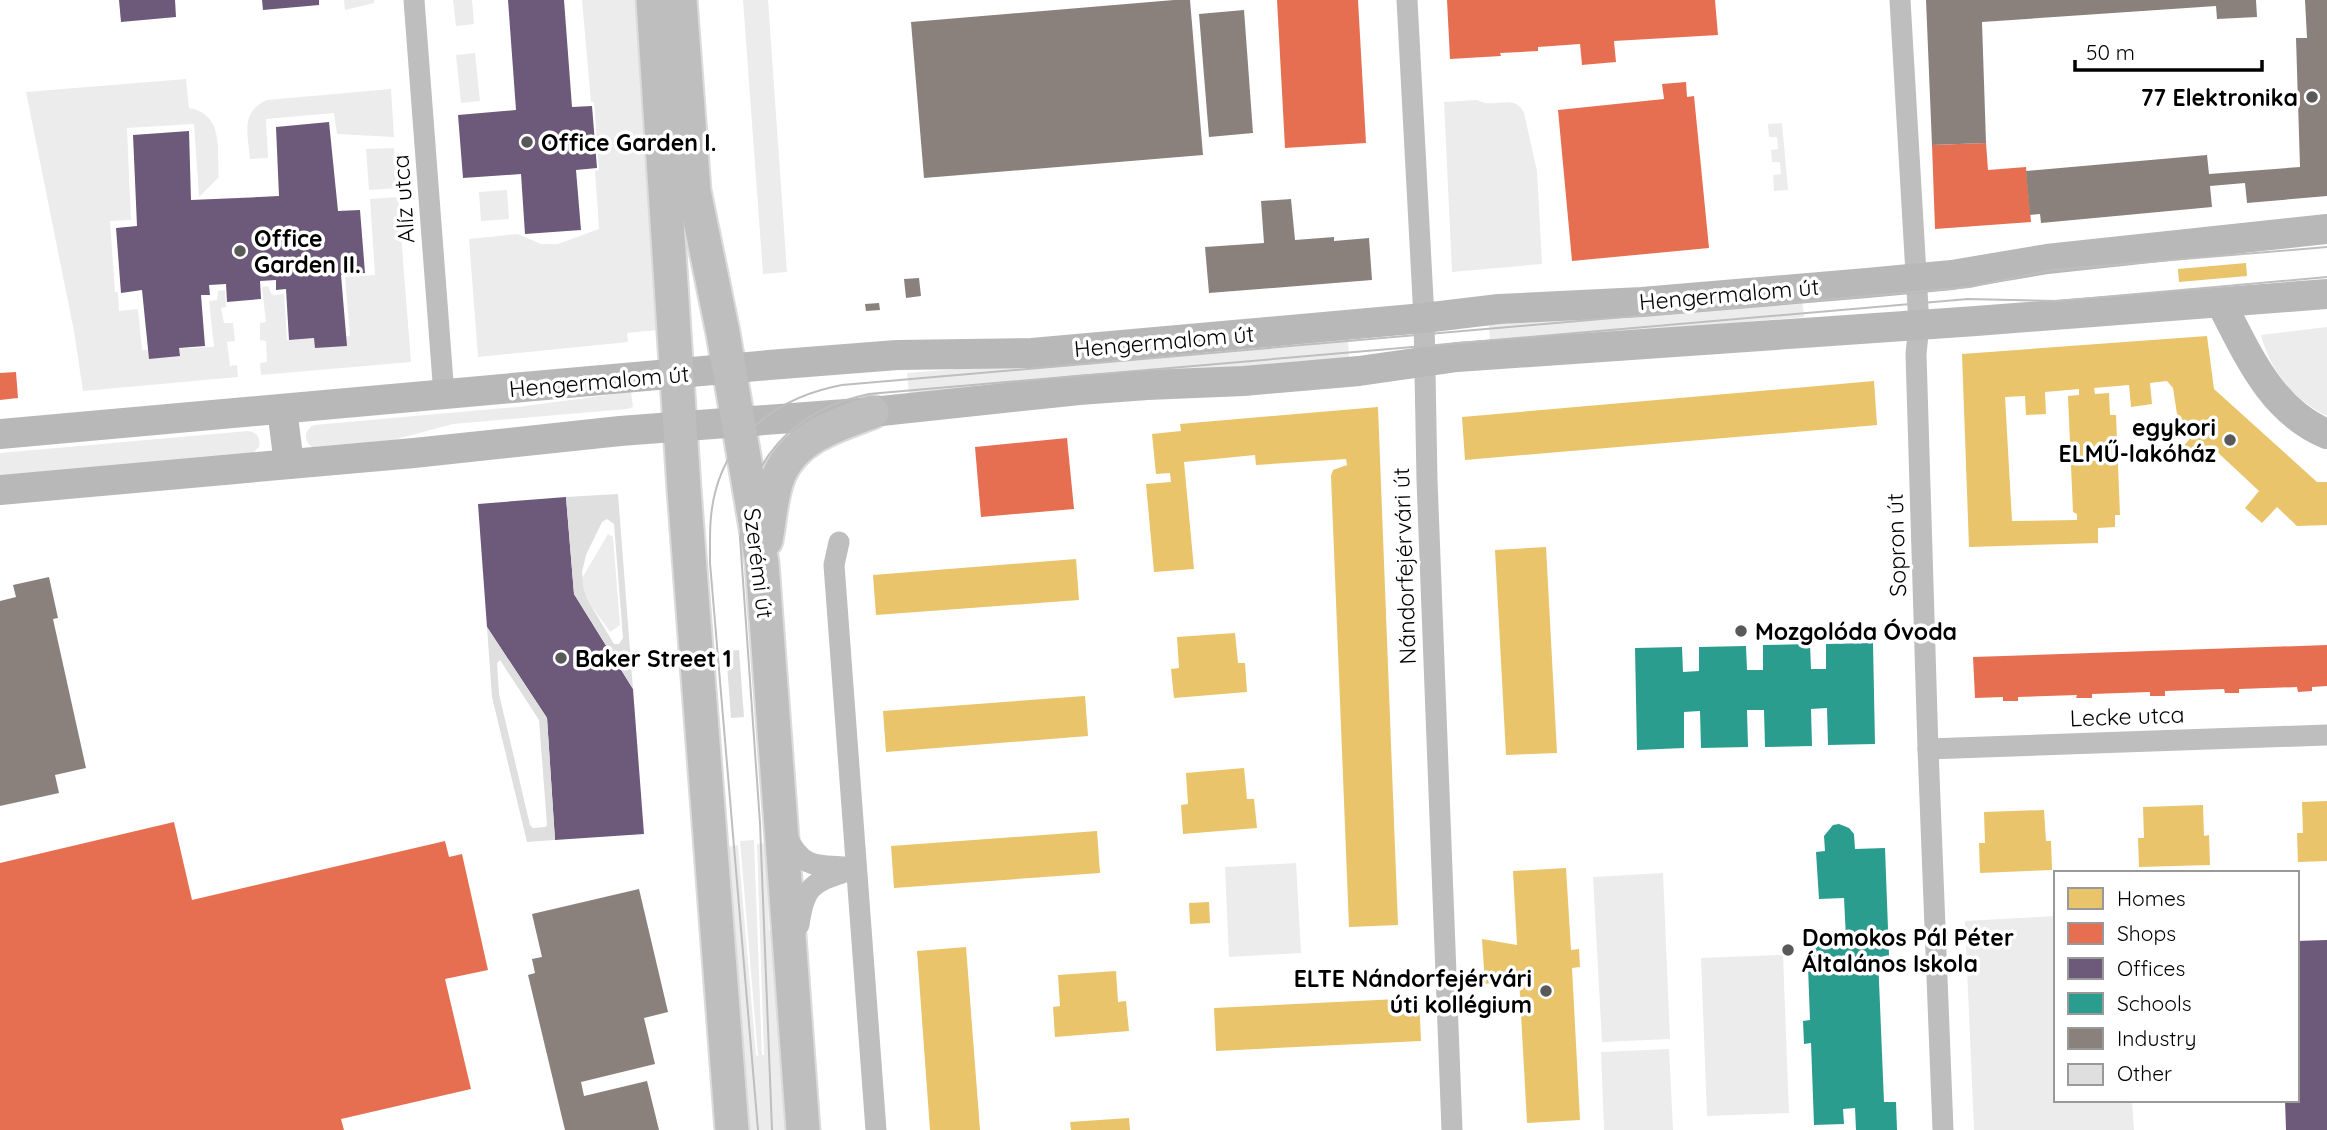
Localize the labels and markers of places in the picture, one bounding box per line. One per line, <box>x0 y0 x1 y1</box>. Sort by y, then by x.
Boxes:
place label: 77 Elektronika <box>2141 83 2298 112</box>
marker: 77 Elektronika <box>2304 89 2320 105</box>
place label: Office Garden I. <box>541 128 716 157</box>
marker: Office Garden I. <box>519 134 535 150</box>
place label: Office Garden II. <box>254 224 361 279</box>
marker: Office Garden II. <box>232 243 248 259</box>
place label: egykori ELMŰ-lakóház <box>2059 413 2216 468</box>
marker: egykori ELMŰ-lakóház <box>2222 432 2238 448</box>
place label: Mozgolóda Óvoda <box>1755 617 1957 646</box>
marker: Mozgolóda Óvoda <box>1733 623 1749 639</box>
place label: Baker Street 1 <box>575 644 732 673</box>
marker: Baker Street 1 <box>553 650 569 666</box>
place label: Domokos Pál Péter Általános Iskola <box>1802 923 2014 978</box>
marker: Domokos Pál Péter Általános Iskola <box>1780 942 1796 958</box>
place label: ELTE Nándorfejérvári úti kollégium <box>1294 964 1532 1019</box>
marker: ELTE Nándorfejérvári úti kollégium <box>1538 983 1554 999</box>

